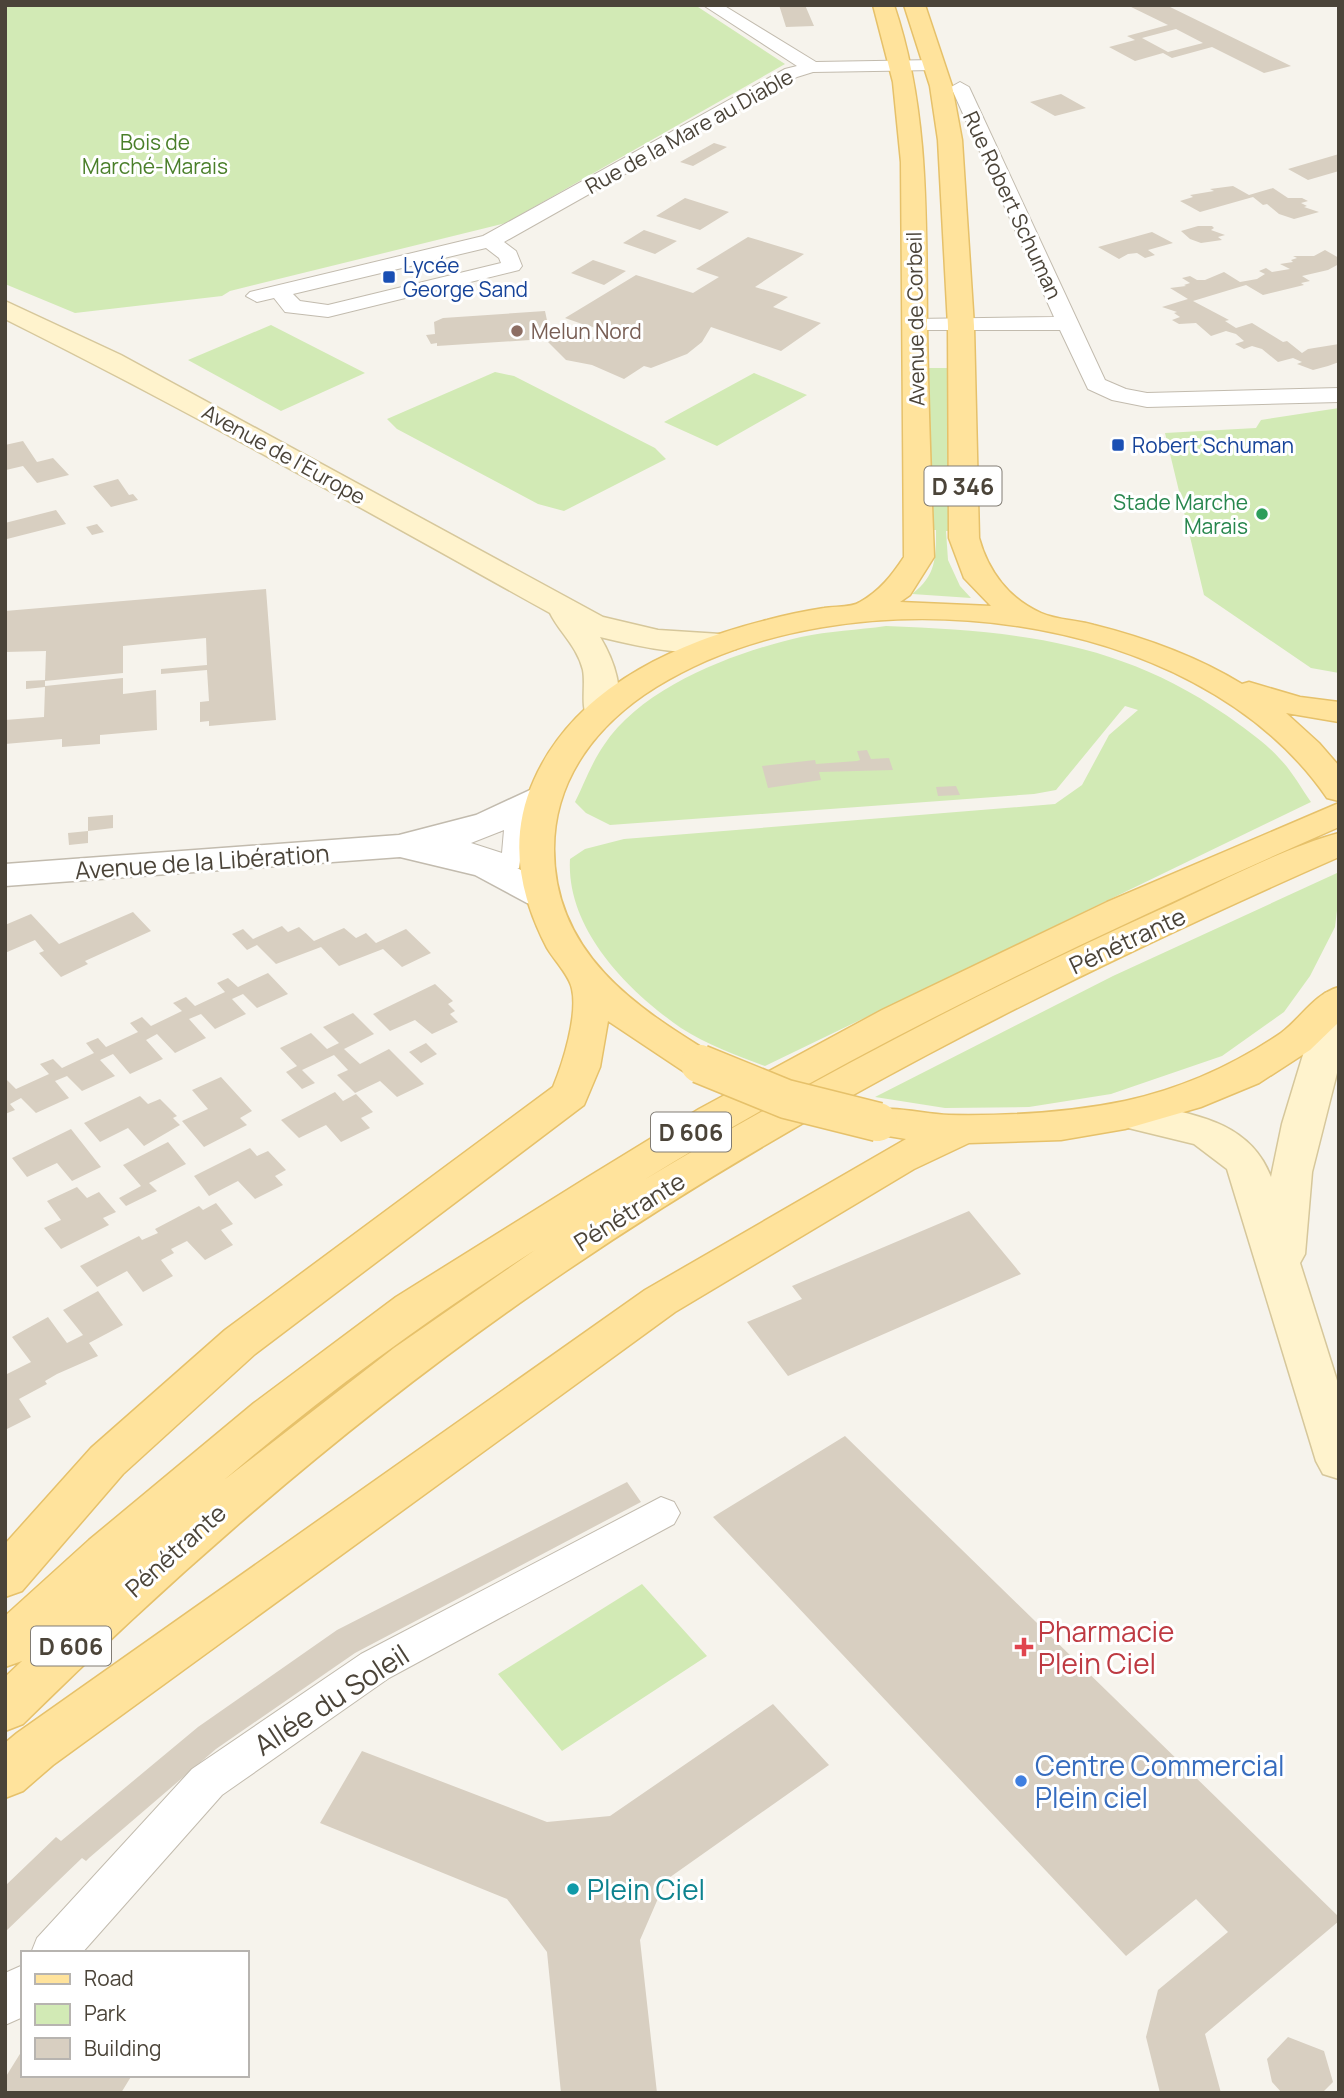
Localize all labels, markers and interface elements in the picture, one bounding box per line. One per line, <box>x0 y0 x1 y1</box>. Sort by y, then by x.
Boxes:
street label: Rue de la Mare au Diable <box>580 62 798 200</box>
street label: Rue Robert Schuman <box>957 107 1069 303</box>
park label: Bois de Marché-Marais <box>82 128 228 180</box>
street label: Avenue de Corbeil <box>899 231 931 407</box>
place label: Lycée George Sand <box>403 251 528 303</box>
marker: Lycée George Sand <box>381 269 397 285</box>
place label: Melun Nord <box>531 317 642 345</box>
marker: Melun Nord <box>509 323 525 339</box>
street label: Avenue de l'Europe <box>197 397 371 511</box>
place label: Robert Schuman <box>1132 431 1294 459</box>
marker: Robert Schuman <box>1110 437 1126 453</box>
road number: D 346 <box>925 466 1002 506</box>
place label: Stade Marche Marais <box>1113 488 1248 540</box>
marker: Stade Marche Marais <box>1254 506 1270 522</box>
street label: Avenue de la Libération <box>74 836 330 886</box>
street label: Pénétrante <box>1063 899 1191 981</box>
road number: D 606 <box>651 1112 731 1152</box>
street label: Pénétrante <box>567 1164 691 1258</box>
street label: Pénétrante <box>118 1496 232 1604</box>
place label: Pharmacie Plein Ciel <box>1038 1612 1174 1682</box>
road number: D 606 <box>31 1626 111 1666</box>
street label: Allée du Soleil <box>246 1635 416 1763</box>
marker: Pharmacie Plein Ciel <box>1016 1639 1032 1655</box>
place label: Centre Commercial Plein ciel <box>1035 1746 1284 1816</box>
marker: Centre Commercial Plein ciel <box>1013 1773 1029 1789</box>
place label: Plein Ciel <box>587 1870 705 1908</box>
marker: Plein Ciel <box>565 1881 581 1897</box>
legend <box>21 1951 248 2077</box>
text: Road <box>84 1964 134 1992</box>
text: Park <box>84 1999 126 2027</box>
text: Building <box>84 2034 161 2062</box>

